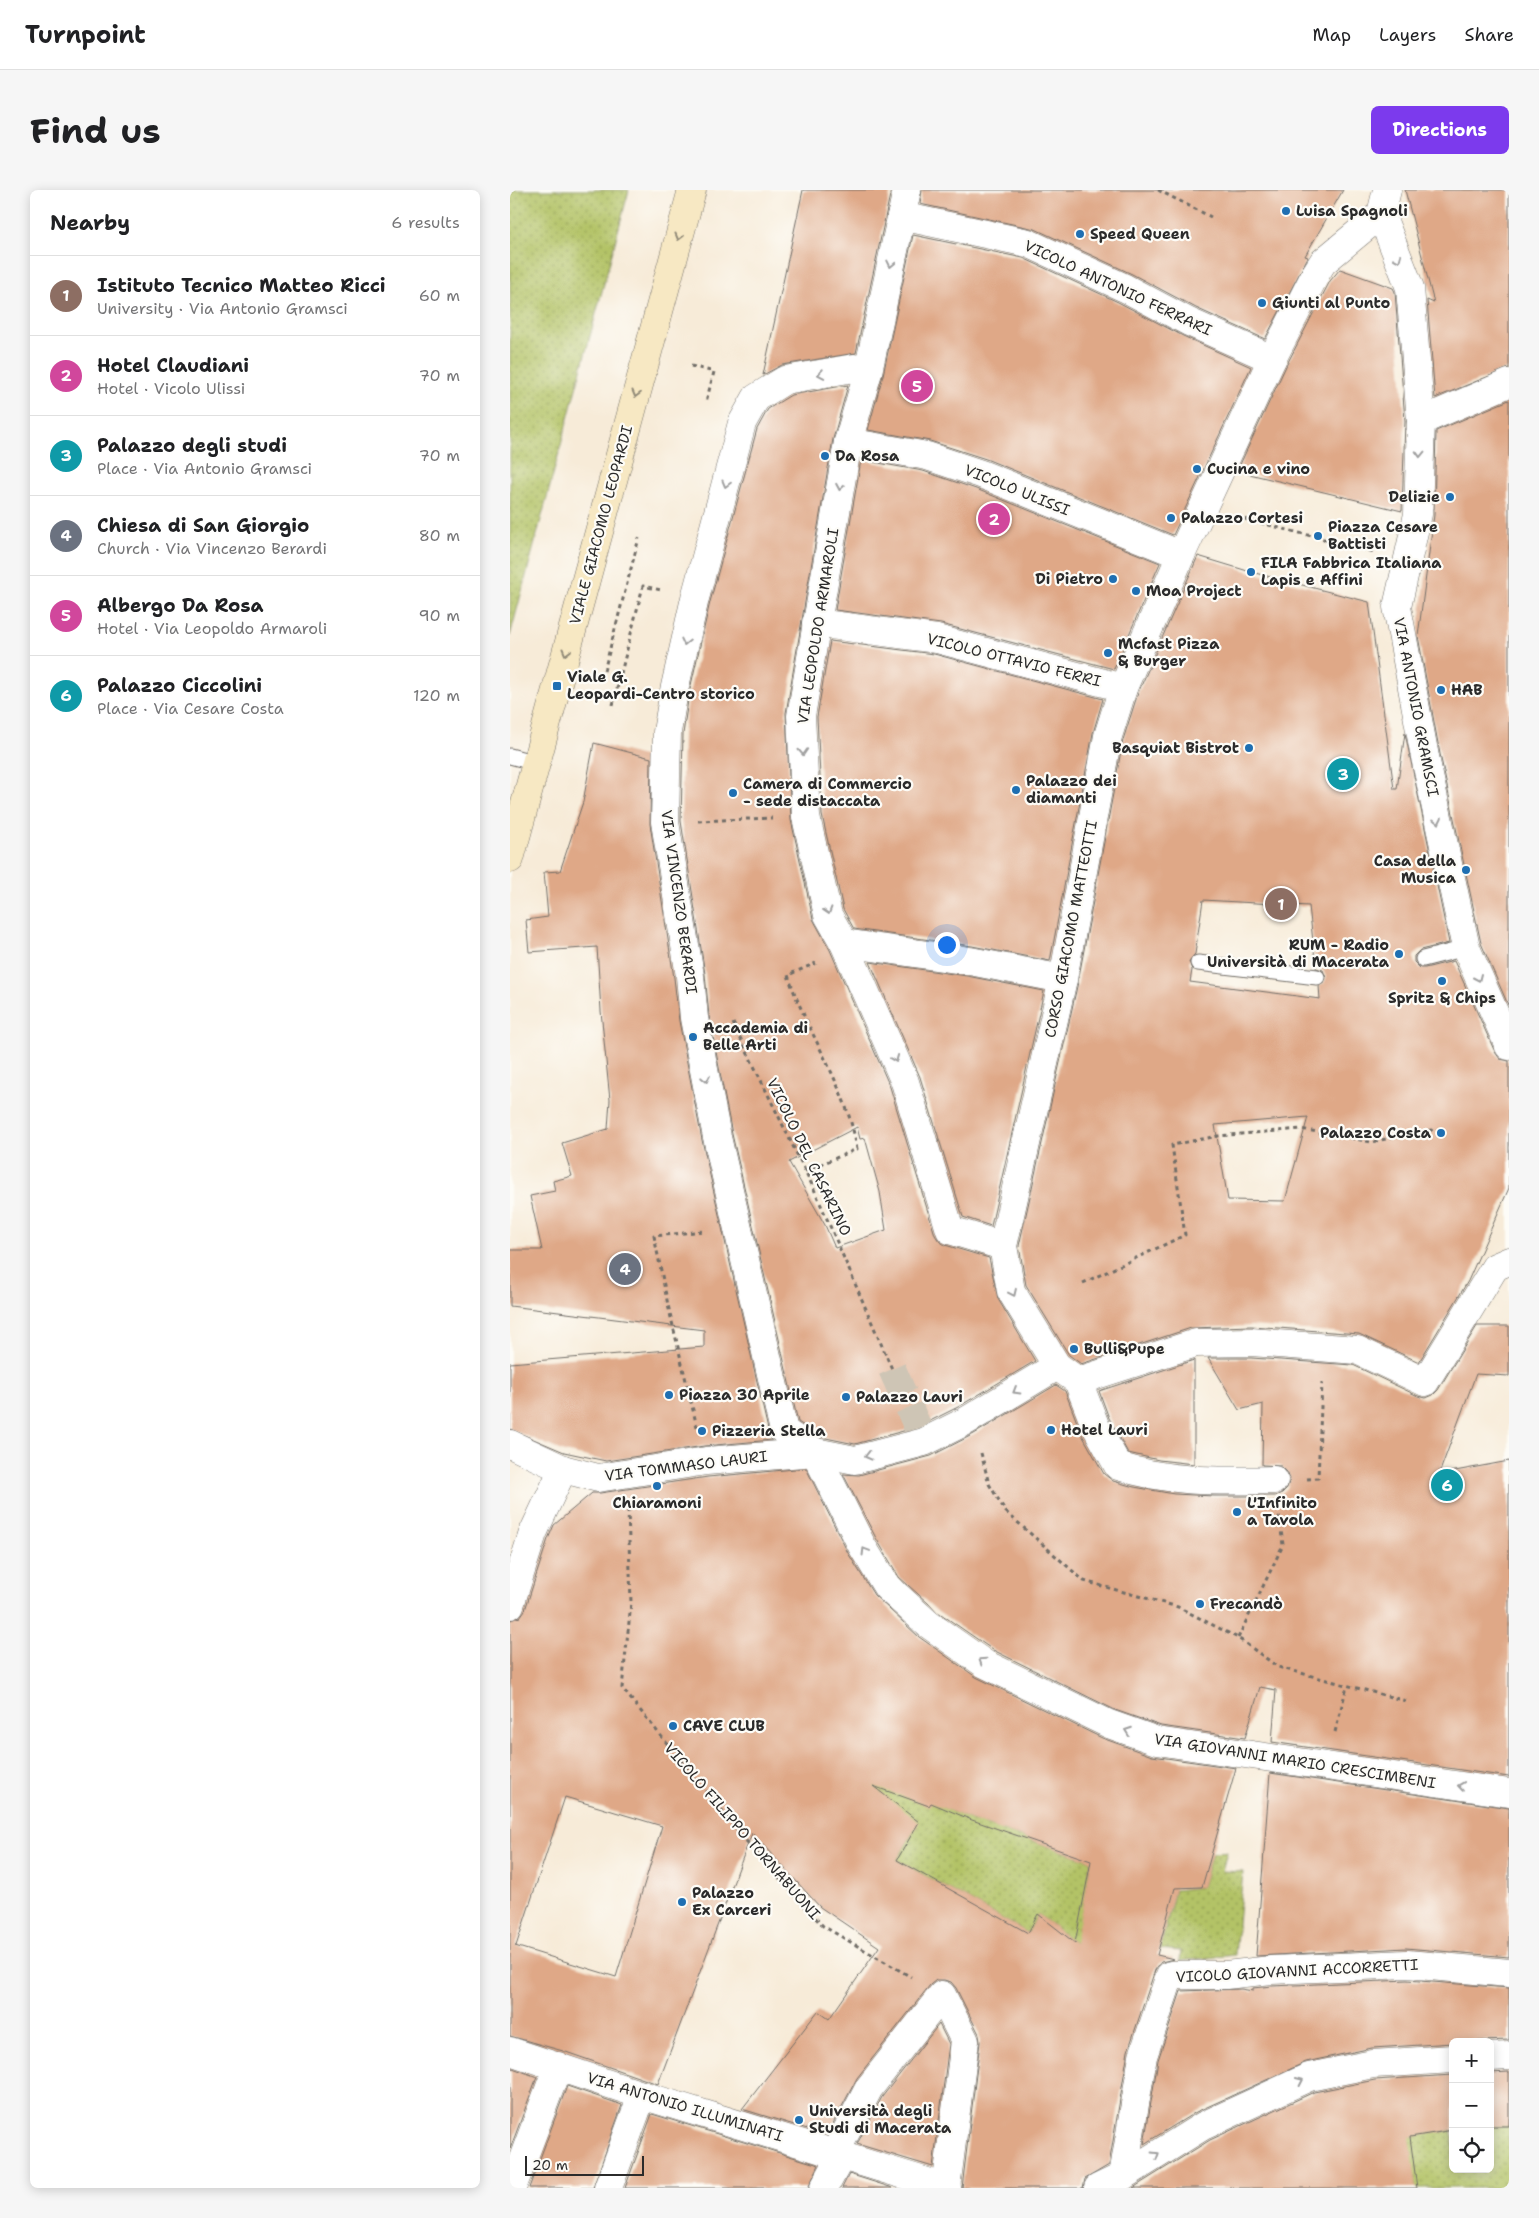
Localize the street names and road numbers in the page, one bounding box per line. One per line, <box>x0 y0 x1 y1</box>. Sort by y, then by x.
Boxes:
street label: VICOLO ANTONIO FERRARI <box>1021 236 1215 340</box>
street label: VIALE GIACOMO LEOPARDI <box>565 423 637 627</box>
street label: VICOLO ULISSI <box>961 460 1073 520</box>
street label: VIA LEOPOLDO ARMAROLI <box>793 527 843 725</box>
street label: VIA ANTONIO GRAMSCI <box>1389 616 1443 798</box>
street label: VICOLO OTTAVIO FERRI <box>925 629 1103 691</box>
street label: VIA VINCENZO BERARDI <box>656 809 702 995</box>
street label: CORSO GIACOMO MATTEOTTI <box>1040 818 1102 1040</box>
street label: VICOLO DEL CASARINO <box>762 1075 856 1239</box>
street label: VIA TOMMASO LAURI <box>603 1446 769 1486</box>
street label: VIA GIOVANNI MARIO CRESCIMBENI <box>1153 1729 1437 1793</box>
street label: VICOLO FILIPPO TORNABUONI <box>660 1738 824 1924</box>
street label: VICOLO GIOVANNI ACCORRETTI <box>1175 1955 1419 1987</box>
street label: VIA ANTONIO ILLUMINATI <box>584 2068 786 2146</box>

